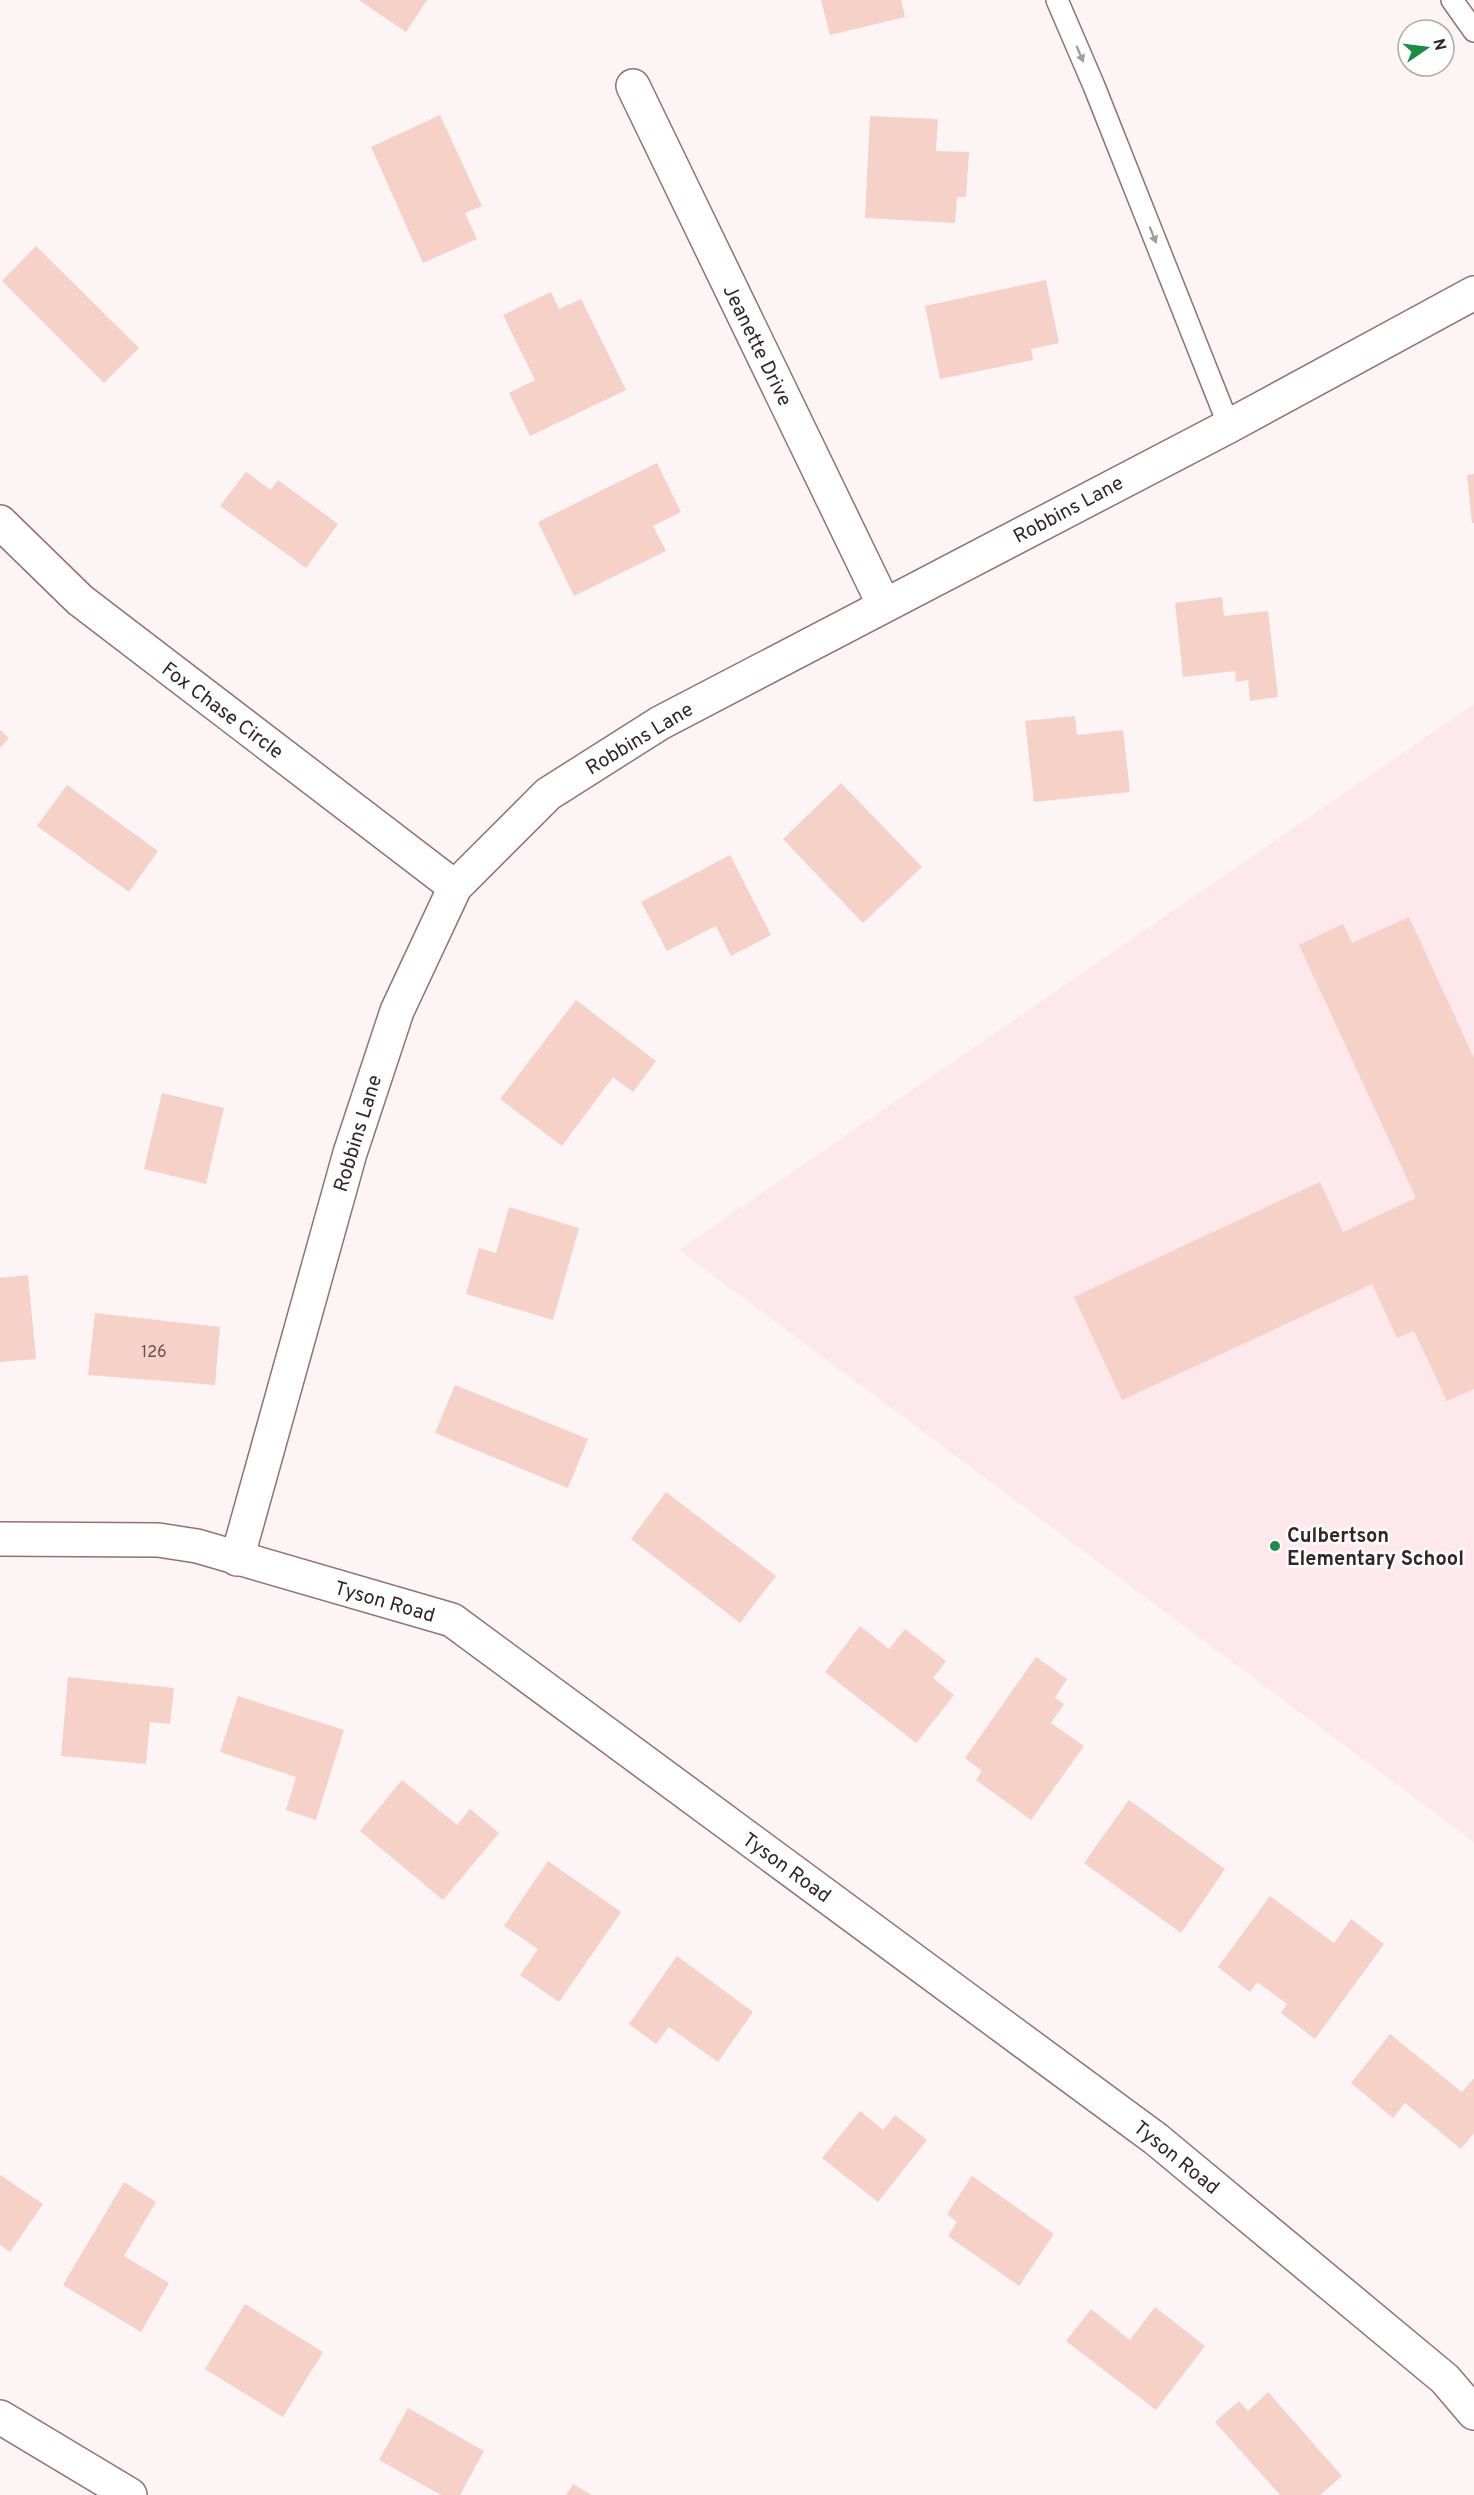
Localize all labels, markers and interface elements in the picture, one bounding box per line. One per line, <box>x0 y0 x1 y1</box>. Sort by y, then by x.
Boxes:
north arrow <box>1396 18 1456 78</box>
text: N <box>1428 37 1450 53</box>
one-way arrow <box>1075 45 1085 63</box>
one-way arrow <box>1148 226 1158 244</box>
street label: Jeanette Drive <box>716 281 797 411</box>
street label: Robbins Lane <box>1009 471 1129 551</box>
street label: Fox Chase Circle <box>156 657 288 766</box>
street label: Robbins Lane <box>581 697 699 782</box>
street label: Robbins Lane <box>329 1072 389 1195</box>
house number: 126 <box>141 1343 167 1363</box>
place label: Culbertson Elementary School <box>1287 1524 1464 1573</box>
marker: Culbertson Elementary School <box>1268 1539 1282 1553</box>
street label: Tyson Road <box>331 1576 438 1630</box>
street label: Tyson Road <box>736 1828 835 1910</box>
street label: Tyson Road <box>1127 2116 1224 2201</box>

